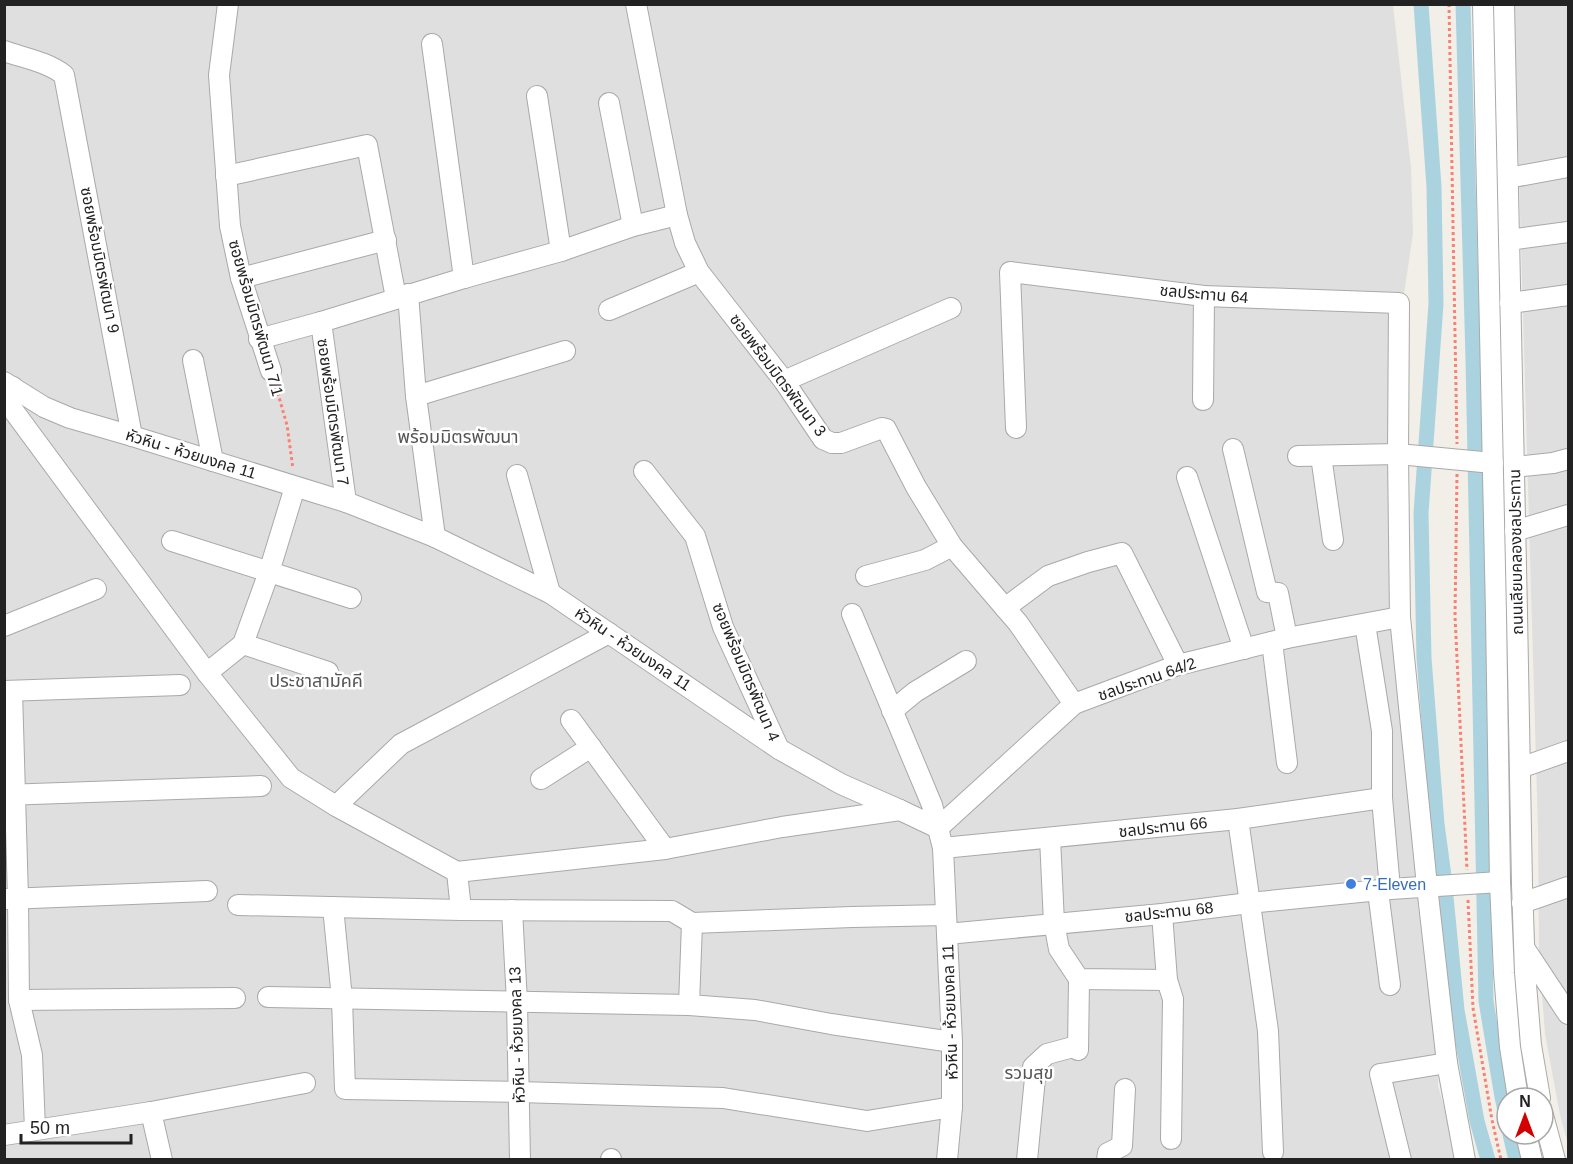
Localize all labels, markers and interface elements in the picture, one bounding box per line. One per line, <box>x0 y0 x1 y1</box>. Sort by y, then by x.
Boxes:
street label: ซอยพร้อมมิตรพัฒนา 9 <box>77 185 123 335</box>
street label: ซอยพร้อมมิตรพัฒนา 7/1 <box>226 238 287 398</box>
street label: ชลประทาน 64 <box>1159 282 1249 306</box>
street label: ซอยพร้อมมิตรพัฒนา 3 <box>727 311 830 440</box>
street label: ซอยพร้อมมิตรพัฒนา 7 <box>314 337 352 487</box>
street label: หัวหิน - ห้วยมงคล 11 <box>124 426 259 482</box>
district label: พร้อมมิตรพัฒนา <box>397 427 519 447</box>
street label: ถนนเลียบคลองชลประทาน <box>1506 469 1526 635</box>
street label: ซอยพร้อมมิตรพัฒนา 4 <box>709 600 783 744</box>
street label: หัวหิน - ห้วยมงคล 11 <box>572 604 694 694</box>
street label: ชลประทาน 64/2 <box>1096 654 1198 704</box>
district label: ประชาสามัคคี <box>269 671 363 691</box>
street label: ชลประทาน 66 <box>1118 814 1208 840</box>
place label: 7-Eleven <box>1363 876 1426 893</box>
marker: 7-Eleven <box>1344 877 1358 891</box>
street label: ชลประทาน 68 <box>1124 899 1214 925</box>
street label: หัวหิน - ห้วยมงคล 11 <box>939 944 961 1080</box>
street label: หัวหิน - ห้วยมงคล 13 <box>506 966 528 1104</box>
district label: รวมสุข <box>1005 1063 1053 1084</box>
north arrow <box>1495 1086 1555 1146</box>
text: N <box>1519 1093 1531 1110</box>
scale bar <box>21 1107 130 1145</box>
text: 50 m <box>30 1118 70 1138</box>

